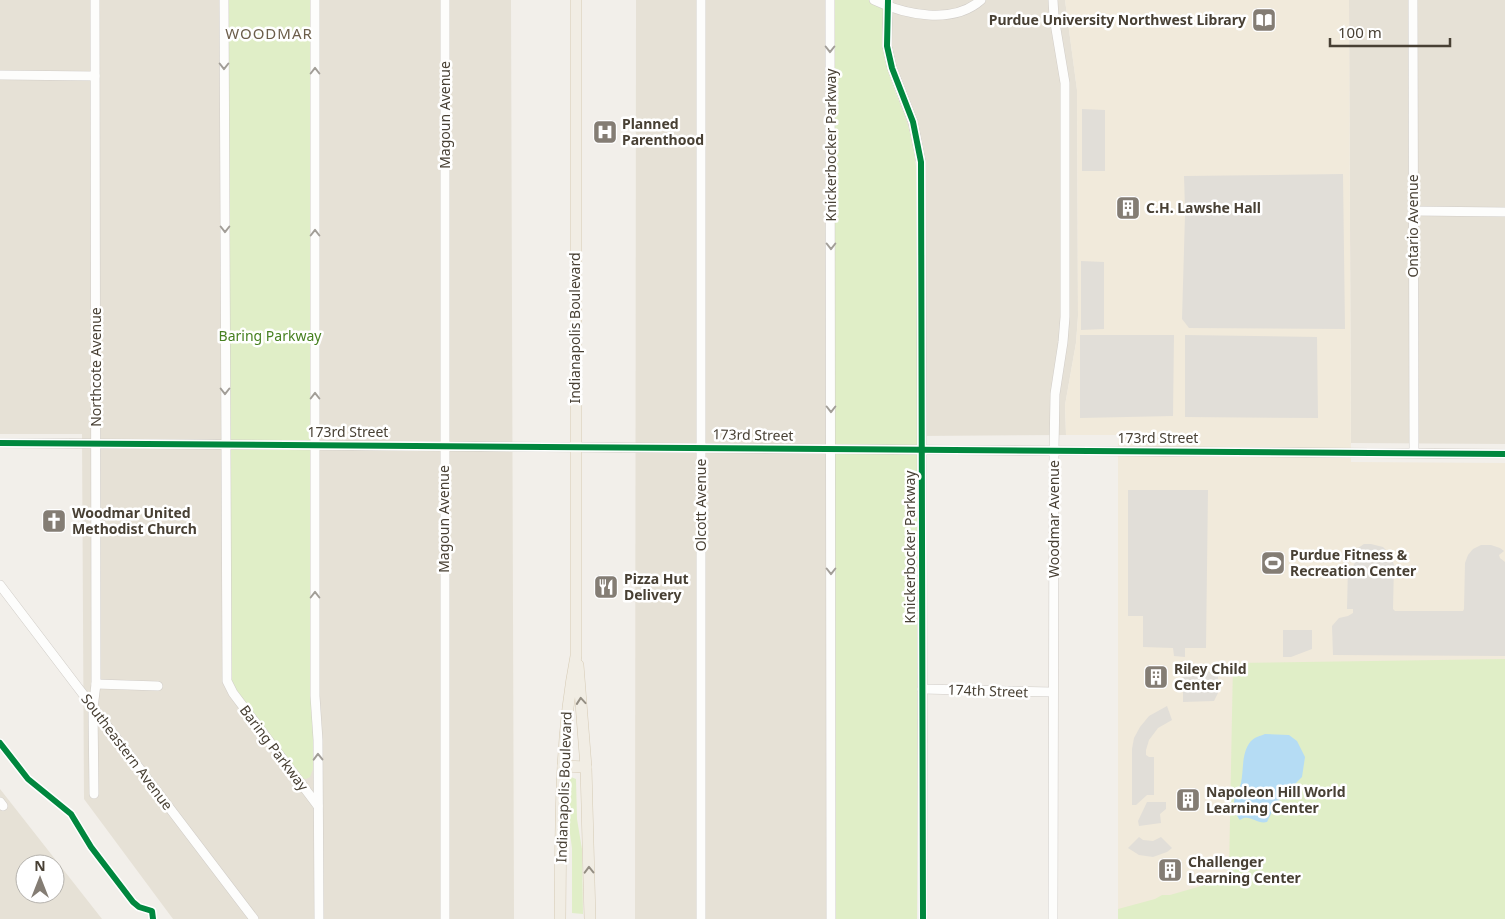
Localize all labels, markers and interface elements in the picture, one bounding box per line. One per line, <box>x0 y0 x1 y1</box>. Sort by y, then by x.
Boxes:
library icon: Purdue University Northwest Library <box>1251 7 1277 33</box>
place label: Purdue University Northwest Library <box>989 10 1246 29</box>
scale bar <box>1330 15 1450 47</box>
text: 100 m <box>1338 22 1382 42</box>
district label: WOODMAR <box>225 23 313 43</box>
one-way arrow <box>825 45 835 53</box>
street label: Magoun Avenue <box>435 61 454 169</box>
one-way arrow <box>219 62 230 70</box>
one-way arrow <box>310 67 320 74</box>
street label: Knickerbocker Parkway <box>821 68 840 221</box>
place label: Planned Parenthood <box>622 114 704 149</box>
hospital icon: Planned Parenthood <box>592 119 618 145</box>
street label: Ontario Avenue <box>1403 174 1422 278</box>
building icon: C.H. Lawshe Hall <box>1115 195 1141 221</box>
place label: C.H. Lawshe Hall <box>1146 198 1261 217</box>
one-way arrow <box>220 225 230 233</box>
one-way arrow <box>310 229 320 237</box>
one-way arrow <box>826 242 836 250</box>
street label: Indianapolis Boulevard <box>565 252 584 404</box>
street label: Northcote Avenue <box>86 307 105 427</box>
park label: Baring Parkway <box>219 326 322 345</box>
one-way arrow <box>220 388 230 395</box>
one-way arrow <box>310 392 320 400</box>
one-way arrow <box>826 405 836 413</box>
street label: 173rd Street <box>308 422 388 441</box>
street label: 173rd Street <box>712 424 794 445</box>
street label: 173rd Street <box>1118 428 1198 447</box>
street label: Olcott Avenue <box>691 459 710 551</box>
street label: Woodmar Avenue <box>1044 460 1063 578</box>
street label: Magoun Avenue <box>434 465 453 573</box>
street label: Knickerbocker Parkway <box>900 470 919 623</box>
place label: Woodmar United Methodist Church <box>72 503 197 538</box>
church icon: Woodmar United Methodist Church <box>41 508 67 534</box>
place label: Purdue Fitness & Recreation Center <box>1290 545 1417 580</box>
sports icon: Purdue Fitness & Recreation Center <box>1260 550 1286 576</box>
one-way arrow <box>826 568 836 575</box>
place label: Pizza Hut Delivery <box>624 569 689 604</box>
restaurant icon: Pizza Hut Delivery <box>593 574 619 600</box>
one-way arrow <box>310 591 320 598</box>
place label: Riley Child Center <box>1174 659 1247 694</box>
building icon: Riley Child Center <box>1143 664 1169 690</box>
street label: 174th Street <box>947 680 1029 701</box>
street label: Southeastern Avenue <box>77 690 178 814</box>
one-way arrow <box>576 696 587 704</box>
street label: Baring Parkway <box>236 701 313 795</box>
street label: Indianapolis Boulevard <box>551 711 576 863</box>
one-way arrow <box>313 753 323 760</box>
place label: Napoleon Hill World Learning Center <box>1206 782 1346 817</box>
building icon: Napoleon Hill World Learning Center <box>1175 787 1201 813</box>
place label: Challenger Learning Center <box>1188 852 1302 887</box>
north arrow <box>15 854 65 904</box>
text: N <box>34 856 46 875</box>
building icon: Challenger Learning Center <box>1157 857 1183 883</box>
one-way arrow <box>583 866 594 874</box>

